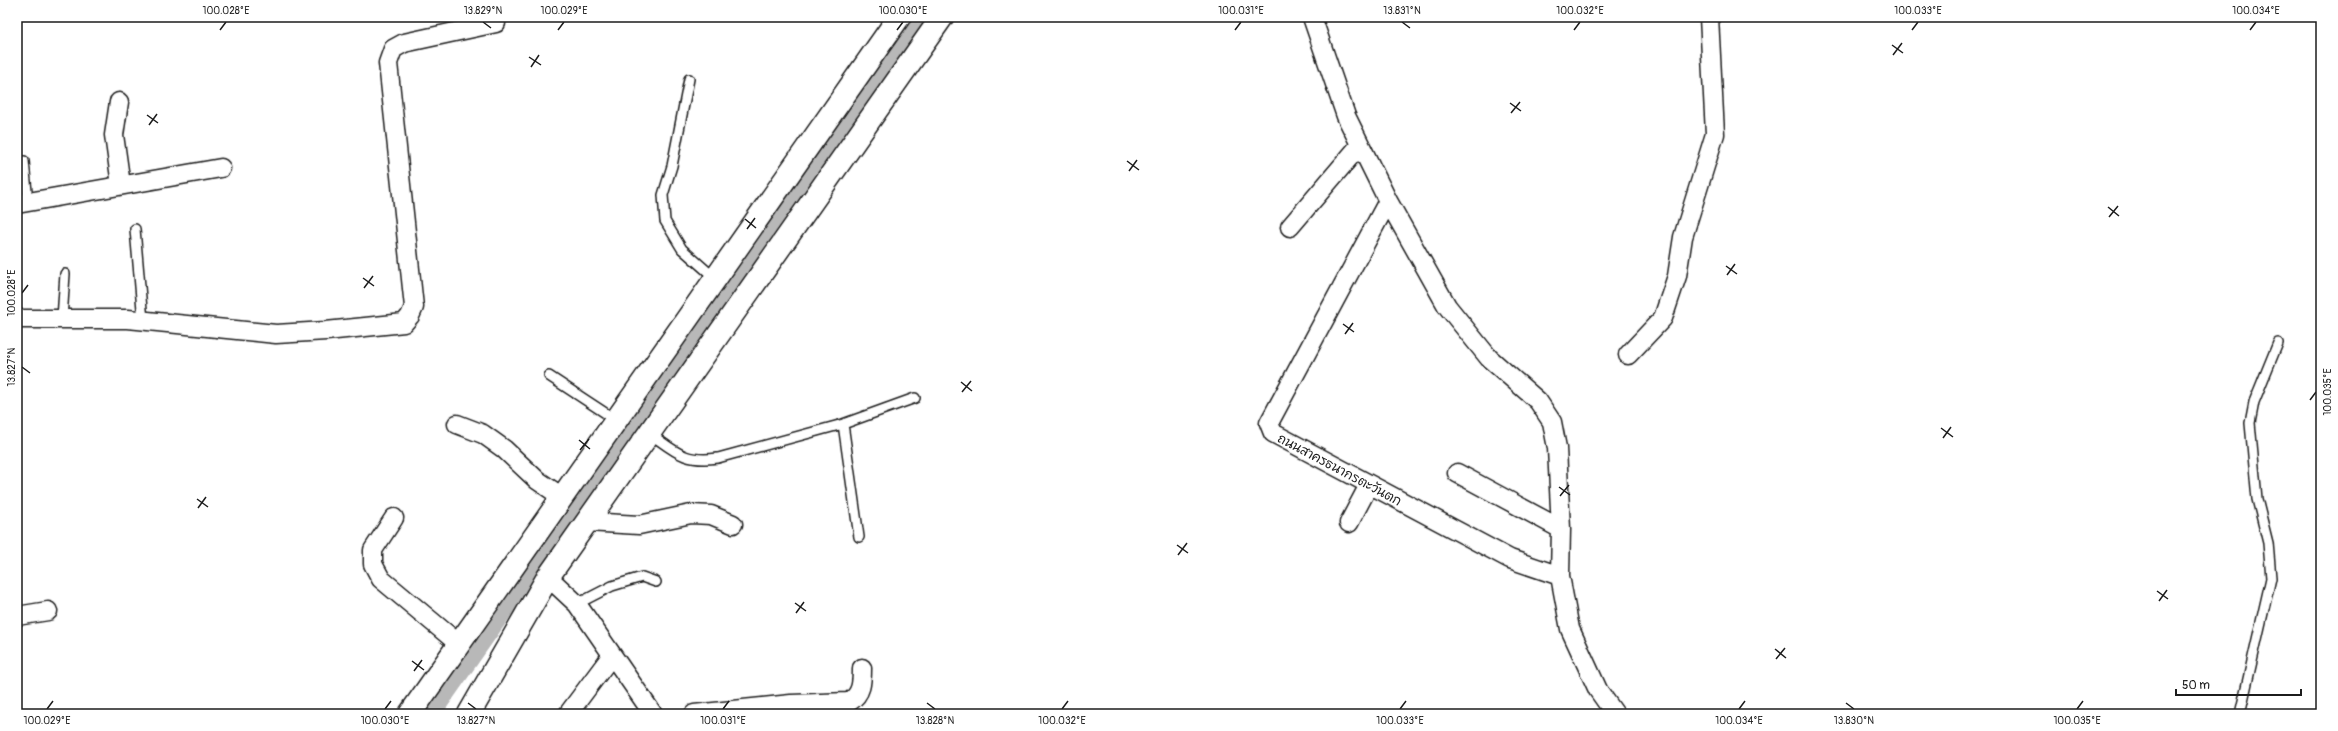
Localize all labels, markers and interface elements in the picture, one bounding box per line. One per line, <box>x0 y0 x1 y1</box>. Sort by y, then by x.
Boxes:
text: 100.028°E <box>203 5 249 17</box>
text: 13.829°N <box>464 5 503 17</box>
text: 100.029°E <box>541 5 587 17</box>
text: 100.030°E <box>879 5 927 17</box>
text: 100.031°E <box>1218 5 1264 17</box>
text: 13.831°N <box>1383 5 1421 17</box>
text: 100.032°E <box>1556 5 1604 17</box>
text: 100.033°E <box>1894 5 1942 17</box>
text: 100.034°E <box>2232 5 2280 17</box>
text: 100.028°E <box>6 270 18 316</box>
text: 13.827°N <box>6 347 18 386</box>
text: 100.035°E <box>2322 368 2334 416</box>
street label: ถนนสาครธนากรตะวันตก <box>1275 430 1404 509</box>
scale bar <box>2176 671 2301 697</box>
text: 50 m <box>2182 678 2210 693</box>
text: 100.029°E <box>24 715 70 727</box>
text: 100.030°E <box>361 715 409 727</box>
text: 13.827°N <box>457 715 496 727</box>
text: 100.031°E <box>700 715 746 727</box>
text: 13.828°N <box>916 715 954 727</box>
text: 100.032°E <box>1038 715 1086 727</box>
text: 100.033°E <box>1376 715 1424 727</box>
text: 100.034°E <box>1715 715 1763 727</box>
text: 13.830°N <box>1834 715 1874 727</box>
text: 100.035°E <box>2053 715 2101 727</box>

